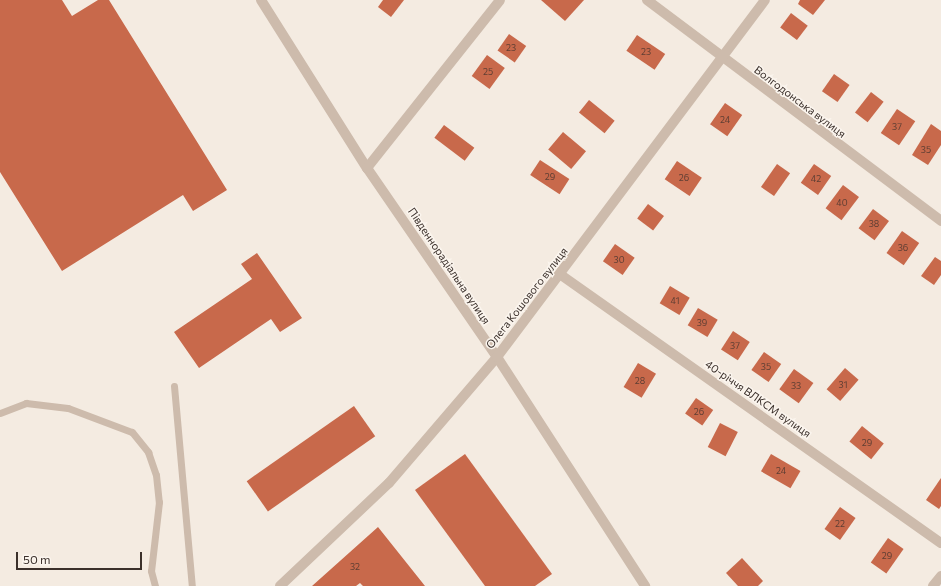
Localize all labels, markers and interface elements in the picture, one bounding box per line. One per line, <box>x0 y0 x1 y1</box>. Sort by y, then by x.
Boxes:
house number: 23 <box>506 43 516 53</box>
house number: 23 <box>641 47 651 57</box>
street label: Волгодонська вулиця <box>752 63 848 141</box>
house number: 25 <box>483 67 493 77</box>
house number: 24 <box>720 115 730 125</box>
house number: 37 <box>892 122 902 132</box>
house number: 35 <box>921 145 931 155</box>
house number: 29 <box>545 172 555 182</box>
house number: 26 <box>679 173 689 183</box>
house number: 42 <box>811 174 821 184</box>
house number: 40 <box>836 198 848 208</box>
street label: Південнорадіальна вулиця <box>405 205 493 327</box>
house number: 38 <box>869 219 879 229</box>
house number: 36 <box>898 243 908 253</box>
street label: Олега Кошового вулиця <box>483 245 571 351</box>
house number: 30 <box>613 255 625 265</box>
house number: 41 <box>671 296 679 306</box>
house number: 39 <box>697 318 707 328</box>
house number: 37 <box>730 341 740 351</box>
street label: 40-річчя ВЛКСМ вулиця <box>703 358 813 440</box>
house number: 35 <box>761 362 771 372</box>
house number: 28 <box>635 376 645 386</box>
house number: 31 <box>839 380 847 390</box>
house number: 33 <box>791 381 801 391</box>
house number: 26 <box>694 407 704 417</box>
house number: 29 <box>862 438 872 448</box>
house number: 24 <box>776 466 786 476</box>
house number: 22 <box>835 519 845 529</box>
scale bar <box>18 544 144 570</box>
house number: 29 <box>882 551 892 561</box>
text: 50 m <box>23 552 51 566</box>
house number: 32 <box>350 562 360 572</box>

